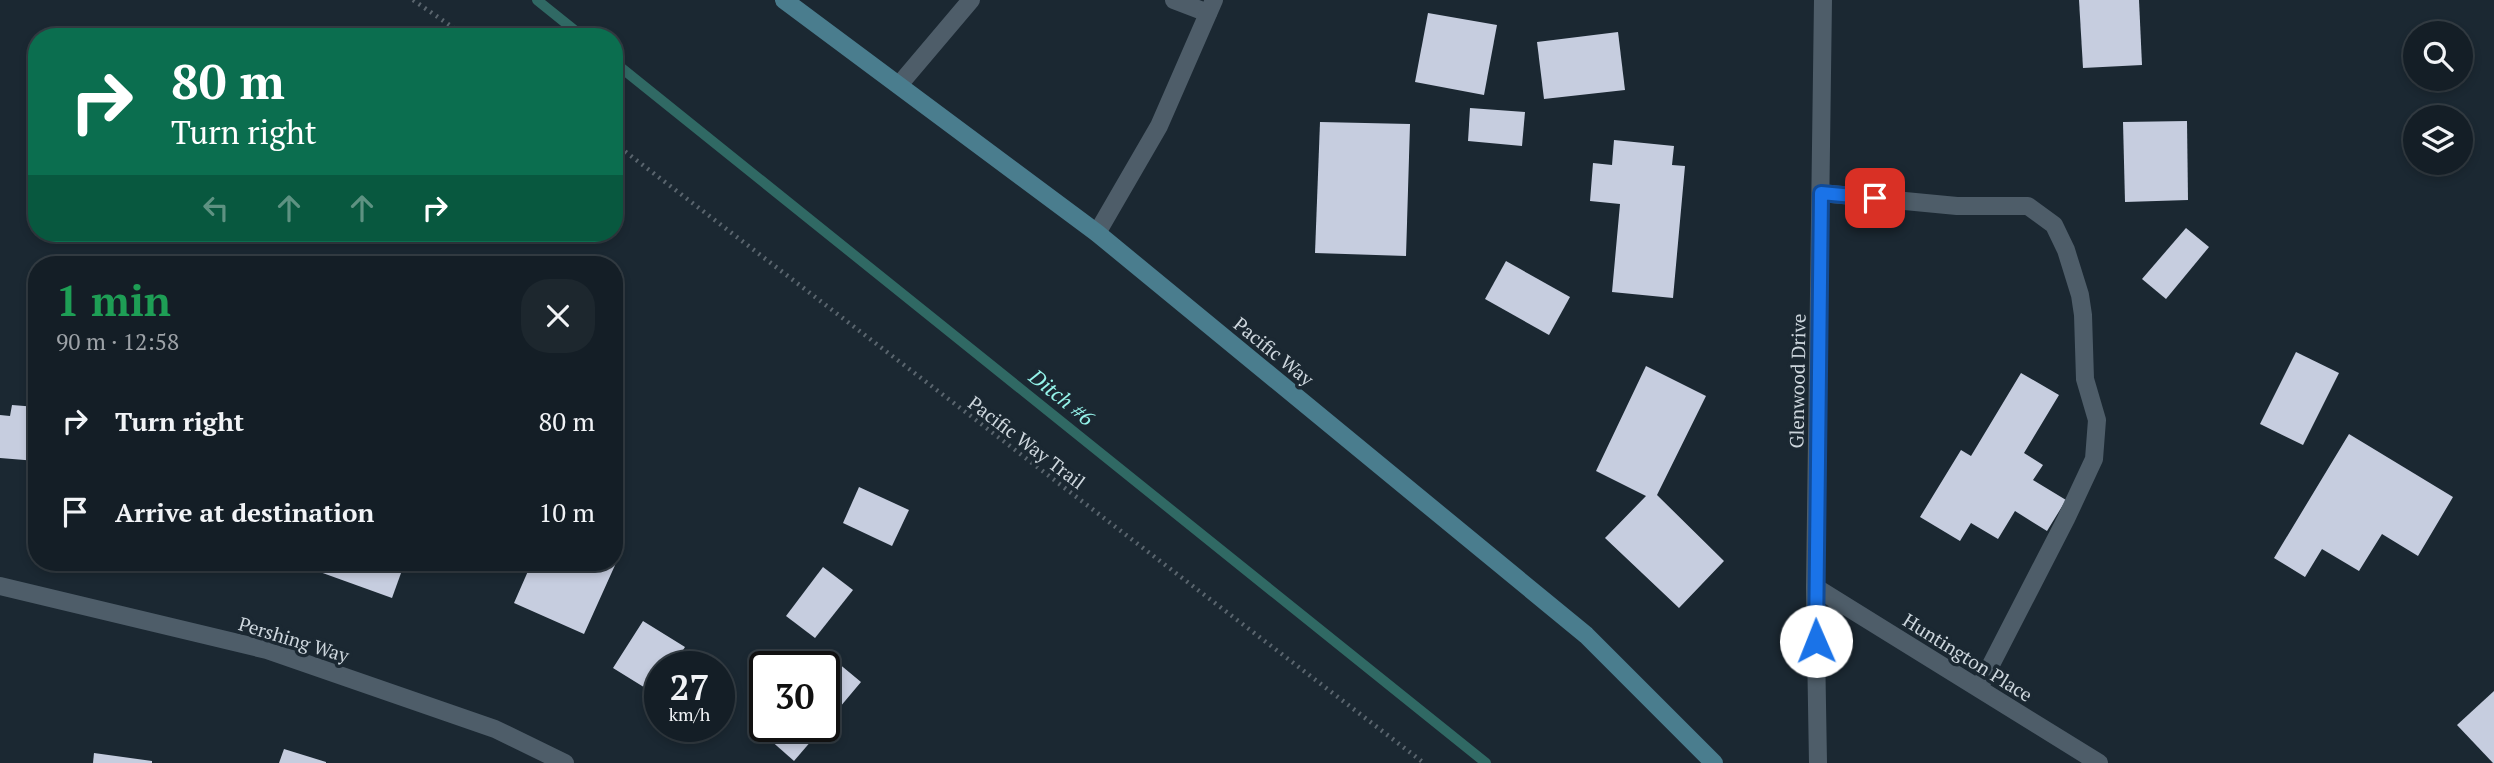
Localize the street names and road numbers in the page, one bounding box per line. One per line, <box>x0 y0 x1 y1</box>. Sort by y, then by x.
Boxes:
street label: Pacific Way <box>1229 311 1320 391</box>
street label: Glenwood Drive <box>1783 313 1811 449</box>
street label: Pacific Way Trail <box>963 390 1091 494</box>
street label: Huntington Place <box>1899 607 2037 707</box>
street label: Pershing Way <box>236 610 353 668</box>

